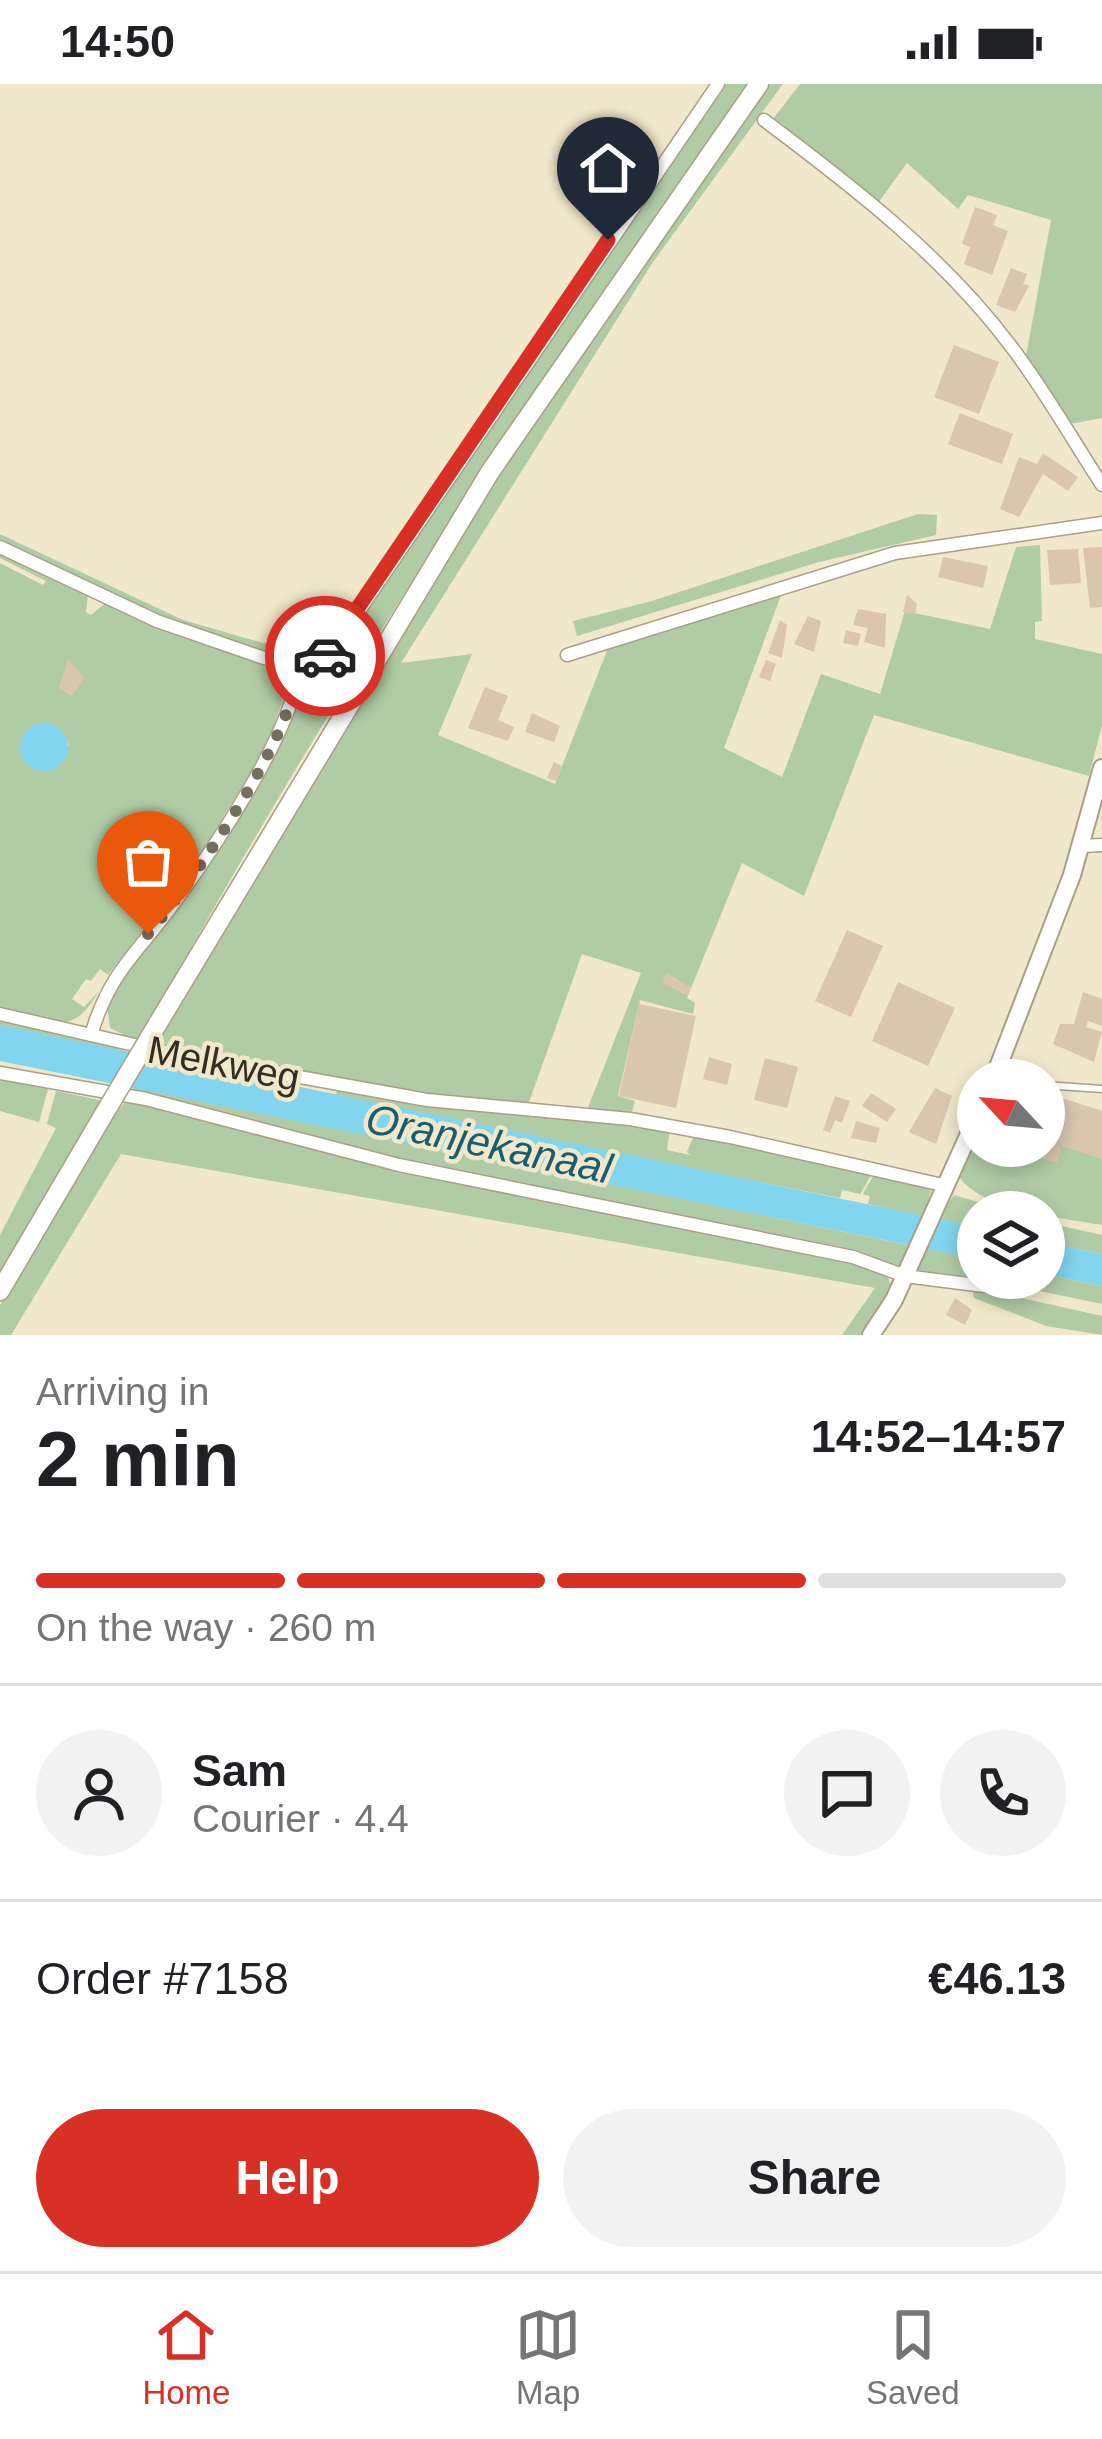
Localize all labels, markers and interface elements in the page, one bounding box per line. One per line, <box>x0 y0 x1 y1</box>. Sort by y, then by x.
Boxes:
text: 14:50 <box>60 16 175 67</box>
pin <box>557 117 659 240</box>
icon: home <box>575 135 641 201</box>
courier <box>265 596 385 716</box>
icon: car <box>292 623 358 689</box>
pin <box>97 811 199 934</box>
icon: bag <box>115 829 181 895</box>
street label: Melkweg <box>144 1028 304 1099</box>
north arrow <box>957 1059 1065 1167</box>
map controls <box>957 1059 1065 1299</box>
water label: Oranjekanaal <box>362 1095 618 1193</box>
button: layers <box>957 1191 1065 1299</box>
text: Arriving in <box>36 1370 209 1413</box>
text: 14:52–14:57 <box>811 1411 1066 1462</box>
text: 2 min <box>36 1415 240 1503</box>
text: On the way · 260 m <box>36 1606 376 1649</box>
button: person <box>36 1730 162 1856</box>
button: chat <box>784 1730 910 1856</box>
button: phone <box>940 1730 1066 1856</box>
text: Sam <box>192 1745 287 1796</box>
text: Courier · 4.4 <box>192 1797 409 1840</box>
text: Order #7158 <box>36 1953 289 2004</box>
text: €46.13 <box>928 1953 1066 2004</box>
button: Help <box>36 2109 539 2247</box>
button: Share <box>563 2109 1066 2247</box>
tab: Home <box>142 2302 230 2412</box>
tab: Map <box>515 2302 581 2412</box>
tab: Saved <box>866 2302 960 2412</box>

